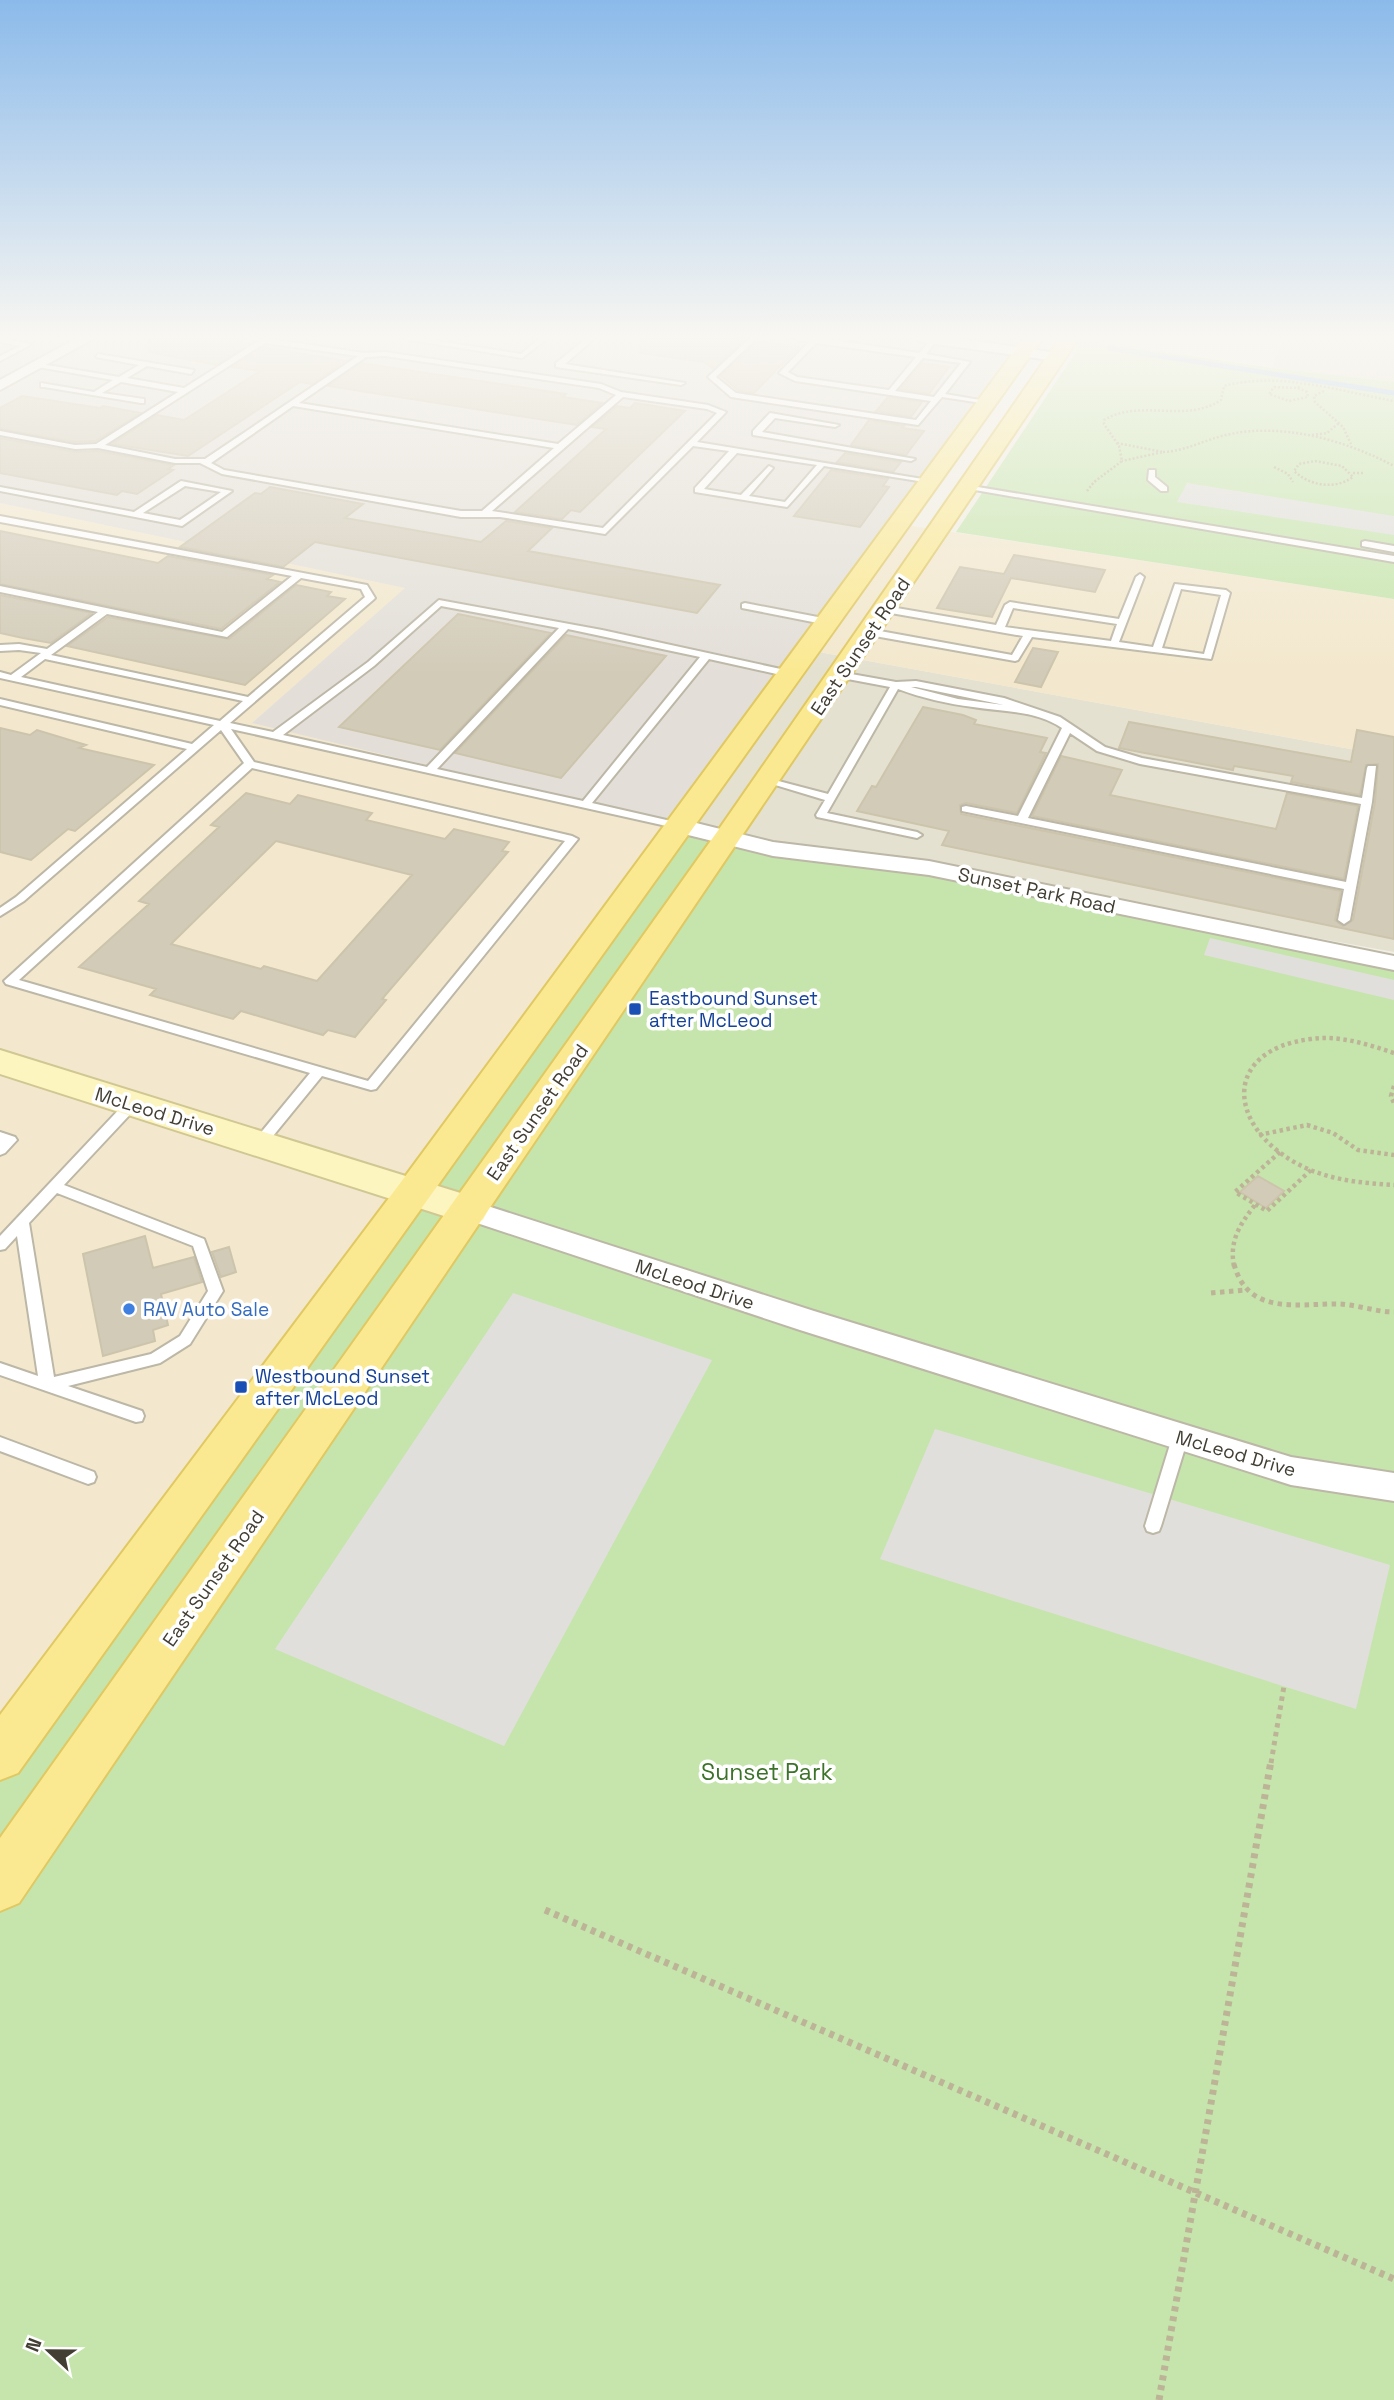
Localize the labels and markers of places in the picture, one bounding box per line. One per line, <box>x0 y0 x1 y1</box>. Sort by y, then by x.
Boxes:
place label: Eastbound Sunset after McLeod <box>649 986 818 1033</box>
marker: Eastbound Sunset after McLeod <box>627 1001 643 1017</box>
place label: RAV Auto Sale <box>143 1297 269 1322</box>
marker: RAV Auto Sale <box>121 1301 137 1317</box>
place label: Westbound Sunset after McLeod <box>255 1364 430 1411</box>
marker: Westbound Sunset after McLeod <box>233 1379 249 1395</box>

